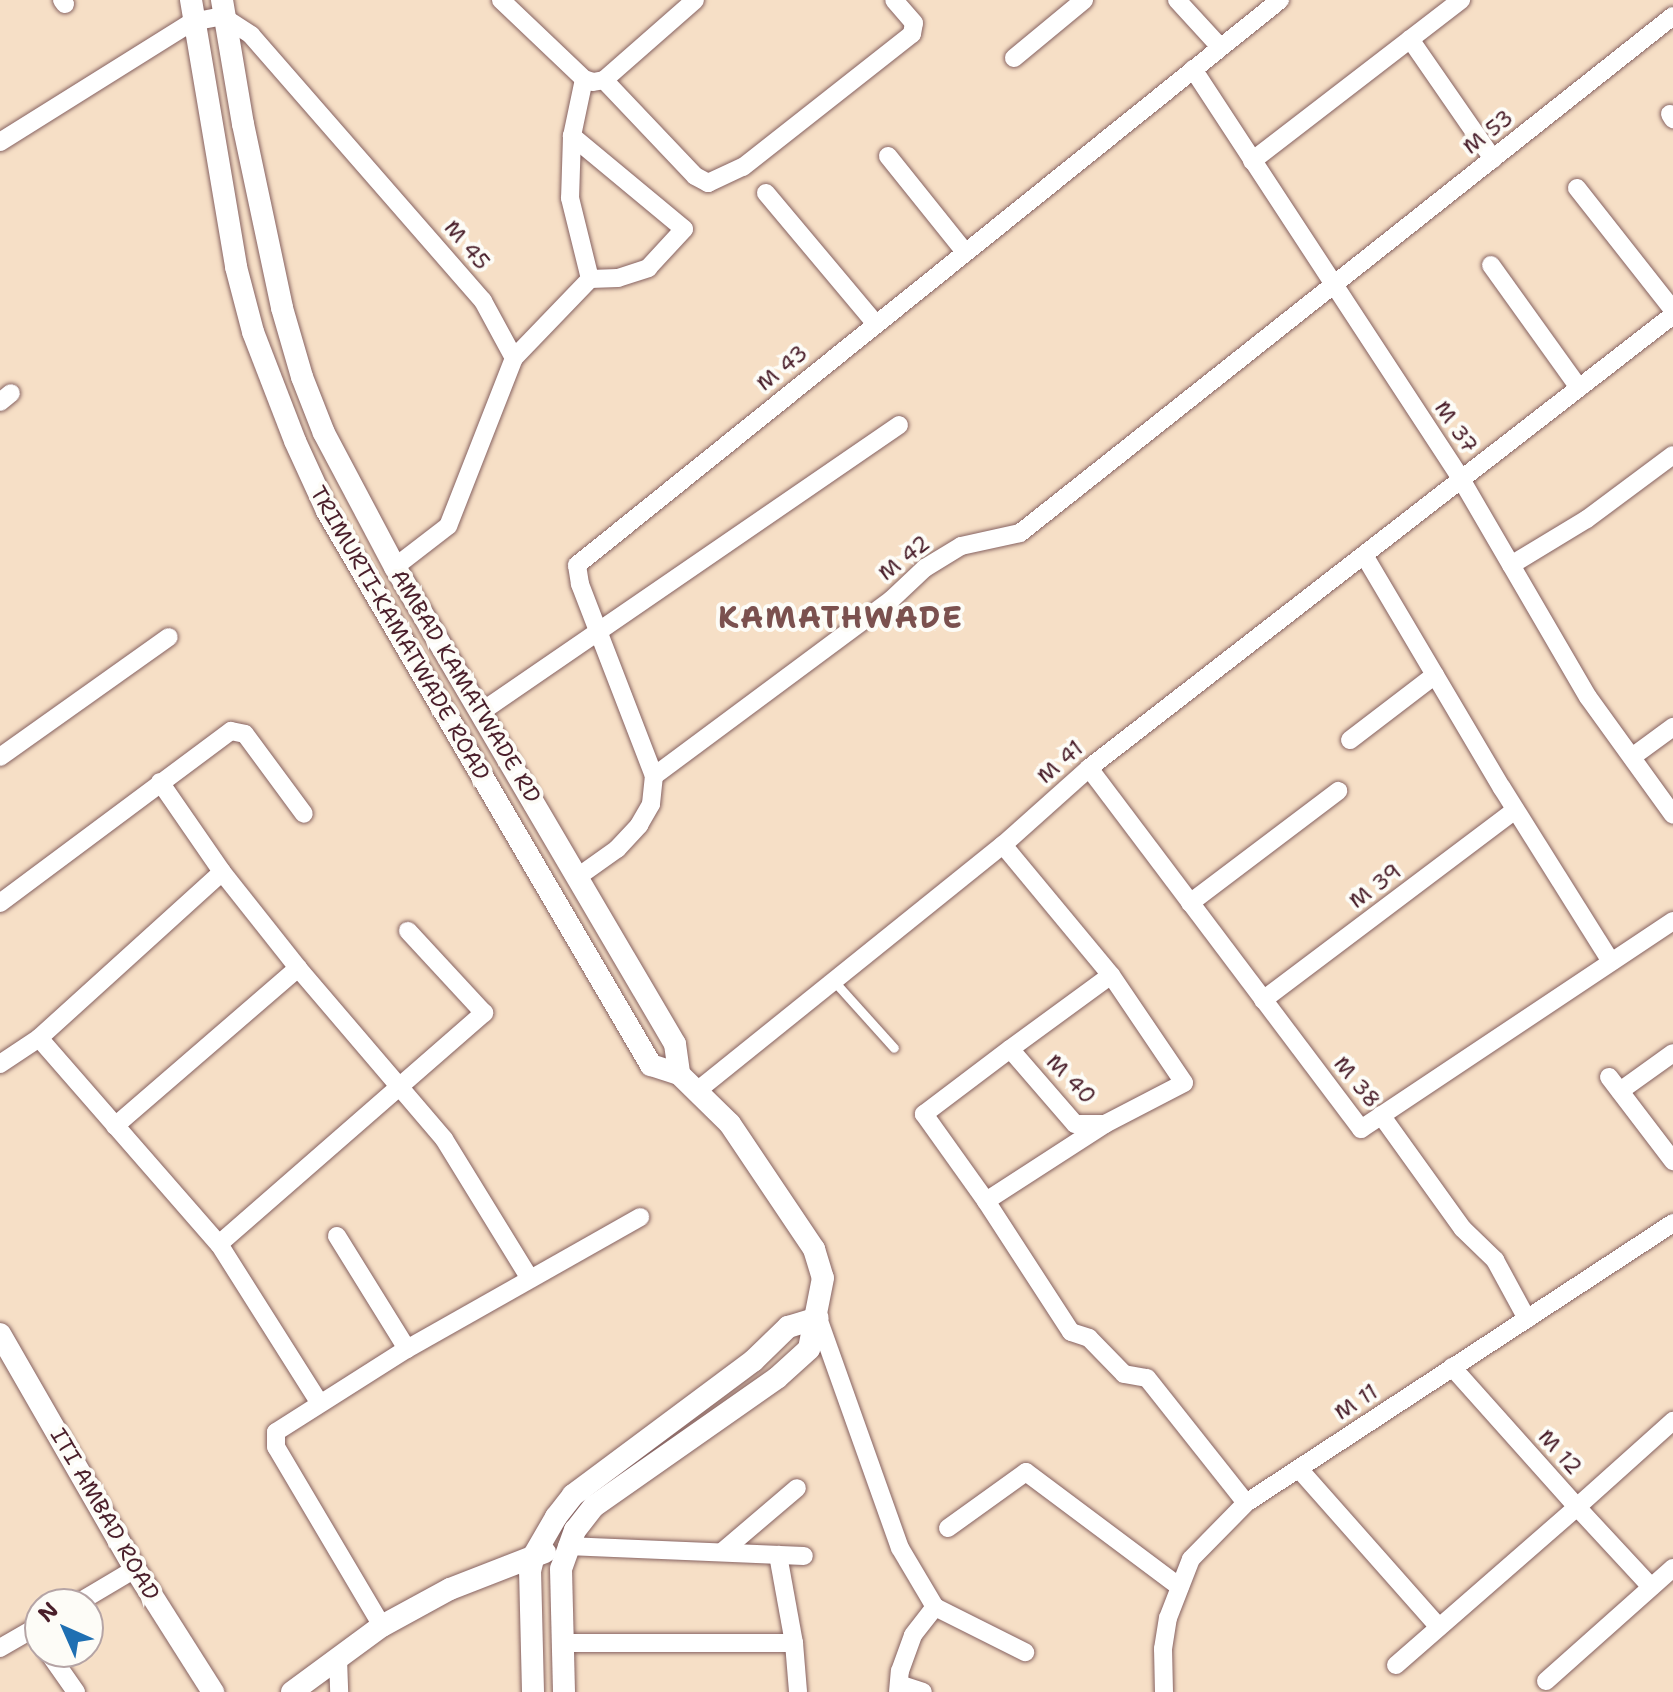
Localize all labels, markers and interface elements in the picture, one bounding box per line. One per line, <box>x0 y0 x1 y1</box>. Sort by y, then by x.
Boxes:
street label: M 53 <box>1458 104 1518 160</box>
street label: M 45 <box>439 215 495 275</box>
street label: M 43 <box>751 340 813 396</box>
street label: M 37 <box>1429 396 1483 458</box>
street label: TRIMURTI-KAMATWADE ROAD <box>305 481 495 785</box>
street label: M 42 <box>873 530 935 586</box>
street label: AMBAD KAMATWADE RD <box>386 564 546 808</box>
district label: KAMATHWADE <box>718 600 964 636</box>
street label: M 41 <box>1032 735 1088 789</box>
street label: M 39 <box>1344 858 1406 914</box>
street label: M 40 <box>1041 1049 1101 1109</box>
street label: M 38 <box>1328 1051 1386 1113</box>
street label: M 11 <box>1329 1378 1383 1426</box>
street label: ITI AMBAD ROAD <box>45 1423 165 1605</box>
street label: M 12 <box>1533 1424 1587 1480</box>
north arrow <box>24 1588 104 1668</box>
text: N <box>32 1596 65 1629</box>

